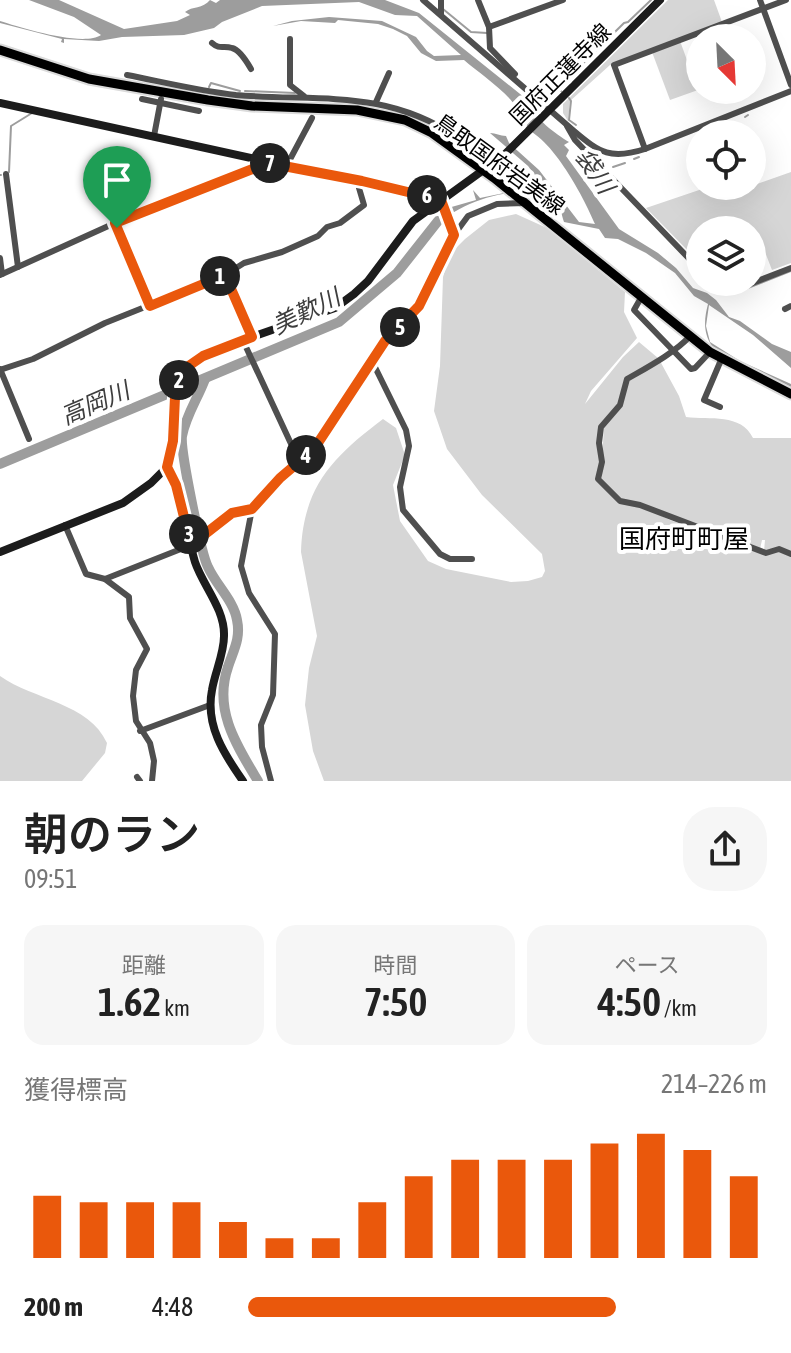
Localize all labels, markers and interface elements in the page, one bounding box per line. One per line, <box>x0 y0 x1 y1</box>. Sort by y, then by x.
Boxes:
street label: 国府正蓮寺線 <box>504 18 616 130</box>
north arrow <box>686 24 766 104</box>
map controls <box>686 24 766 296</box>
street label: 鳥取国府岩美線 <box>430 108 570 220</box>
button: locate <box>686 120 766 200</box>
pin: 7 <box>250 143 290 183</box>
water label: 袋川 <box>570 144 621 201</box>
pin <box>83 146 151 228</box>
text: 7 <box>265 150 275 176</box>
icon: arrive <box>95 158 139 202</box>
pin: 6 <box>407 175 447 215</box>
text: 6 <box>422 182 432 208</box>
button: layers <box>686 216 766 296</box>
pin: 1 <box>200 256 240 296</box>
text: 1 <box>215 263 225 289</box>
water label: 美歎川 <box>268 282 347 339</box>
pin: 5 <box>380 307 420 347</box>
text: 5 <box>395 314 405 340</box>
pin: 2 <box>159 360 199 400</box>
text: 2 <box>174 367 184 393</box>
water label: 高岡川 <box>57 375 136 429</box>
pin: 4 <box>286 435 326 475</box>
text: 4 <box>301 442 311 468</box>
pin: 3 <box>169 514 209 554</box>
text: 3 <box>184 521 194 547</box>
district label: 国府町町屋 <box>619 524 749 554</box>
button: share <box>683 807 767 891</box>
text: 朝のラン <box>24 809 200 859</box>
text: 09:51 <box>24 864 78 894</box>
text: 距離 <box>122 952 166 978</box>
text: 時間 <box>373 952 418 978</box>
text: ペース <box>615 952 680 978</box>
text: 1.62 <box>98 979 161 1024</box>
text: 7:50 <box>364 979 427 1024</box>
text: 4:50 <box>597 979 661 1024</box>
text: km <box>161 995 190 1021</box>
text: /km <box>661 995 697 1021</box>
text: 214–226 m <box>661 1069 767 1099</box>
text: 獲得標高 <box>24 1075 128 1105</box>
text: 200 m <box>24 1292 83 1322</box>
text: 4:48 <box>152 1292 193 1322</box>

